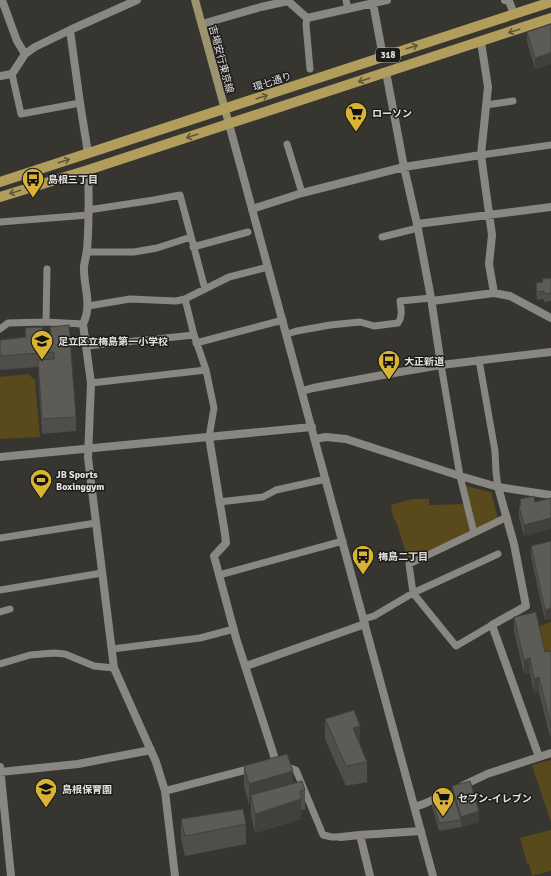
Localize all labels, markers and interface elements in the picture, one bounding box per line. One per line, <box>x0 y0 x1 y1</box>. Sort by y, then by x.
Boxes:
street label: 吉場安行東京線 <box>206 24 236 95</box>
one-way arrow <box>508 28 521 35</box>
one-way arrow <box>405 43 418 50</box>
road number: 318 <box>376 48 400 62</box>
street label: 環七通り <box>251 70 293 94</box>
one-way arrow <box>358 76 370 84</box>
one-way arrow <box>256 92 268 100</box>
supermarket icon: ローソン <box>343 100 369 133</box>
place label: ローソン <box>372 108 412 120</box>
one-way arrow <box>186 133 199 140</box>
one-way arrow <box>57 157 69 165</box>
bus stop icon: 島根三丁目 <box>20 166 46 199</box>
place label: 島根三丁目 <box>48 174 98 186</box>
one-way arrow <box>8 189 21 196</box>
school or university icon: 足立区立梅島第一小学校 <box>29 328 55 361</box>
place label: 足立区立梅島第一小学校 <box>58 336 168 348</box>
bus stop icon: 大正新道 <box>376 348 402 381</box>
place label: 大正新道 <box>404 356 445 368</box>
sports icon: JB Sports Boxinggym <box>28 467 54 500</box>
place label: JB Sports Boxinggym <box>56 469 104 493</box>
bus stop icon: 梅島二丁目 <box>350 543 376 576</box>
place label: 梅島二丁目 <box>378 551 428 563</box>
school or university icon: 島根保育園 <box>33 776 59 809</box>
place label: 島根保育園 <box>62 784 112 796</box>
supermarket icon: セブン-イレブン <box>430 785 456 818</box>
place label: セブン-イレブン <box>458 793 532 805</box>

